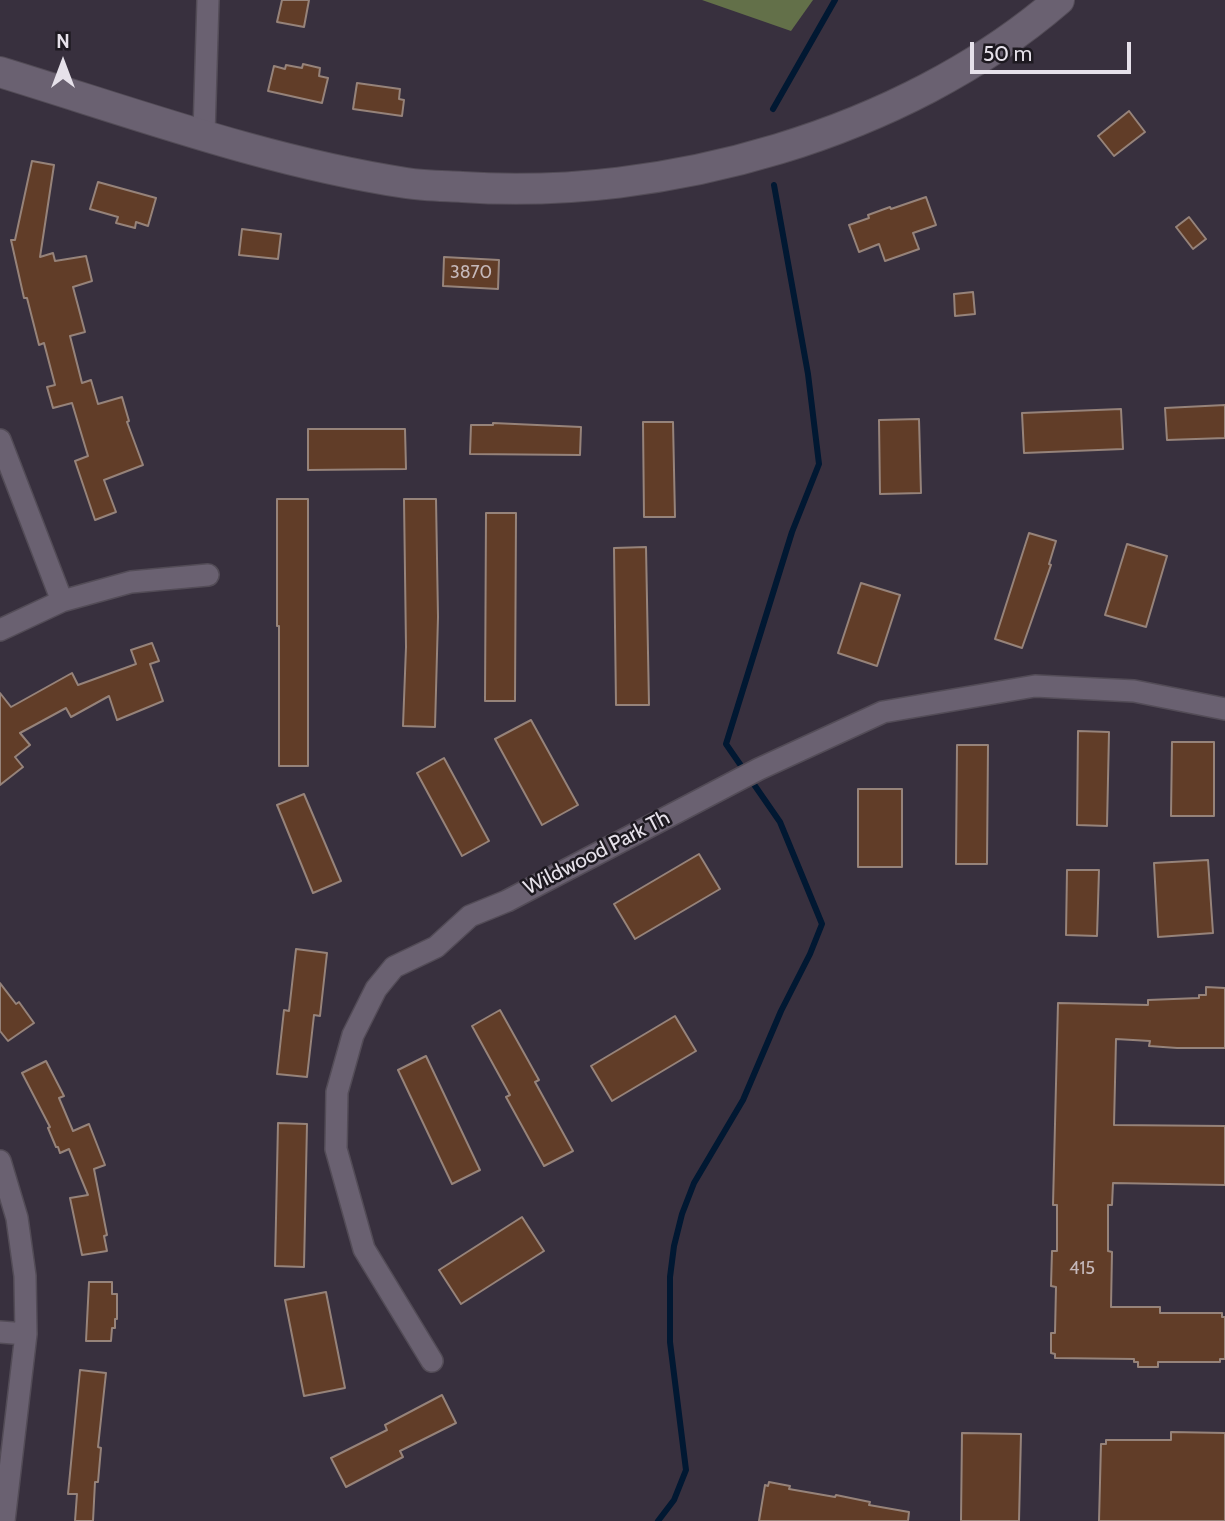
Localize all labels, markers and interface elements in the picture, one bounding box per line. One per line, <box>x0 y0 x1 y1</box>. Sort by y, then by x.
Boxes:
north arrow <box>28 28 98 98</box>
scale bar <box>973 28 1134 72</box>
text: N <box>56 30 70 53</box>
text: 50 m <box>983 41 1032 66</box>
house number: 3870 <box>450 262 492 284</box>
street label: Wildwood Park Th <box>520 805 674 901</box>
house number: 415 <box>1069 1258 1095 1280</box>

